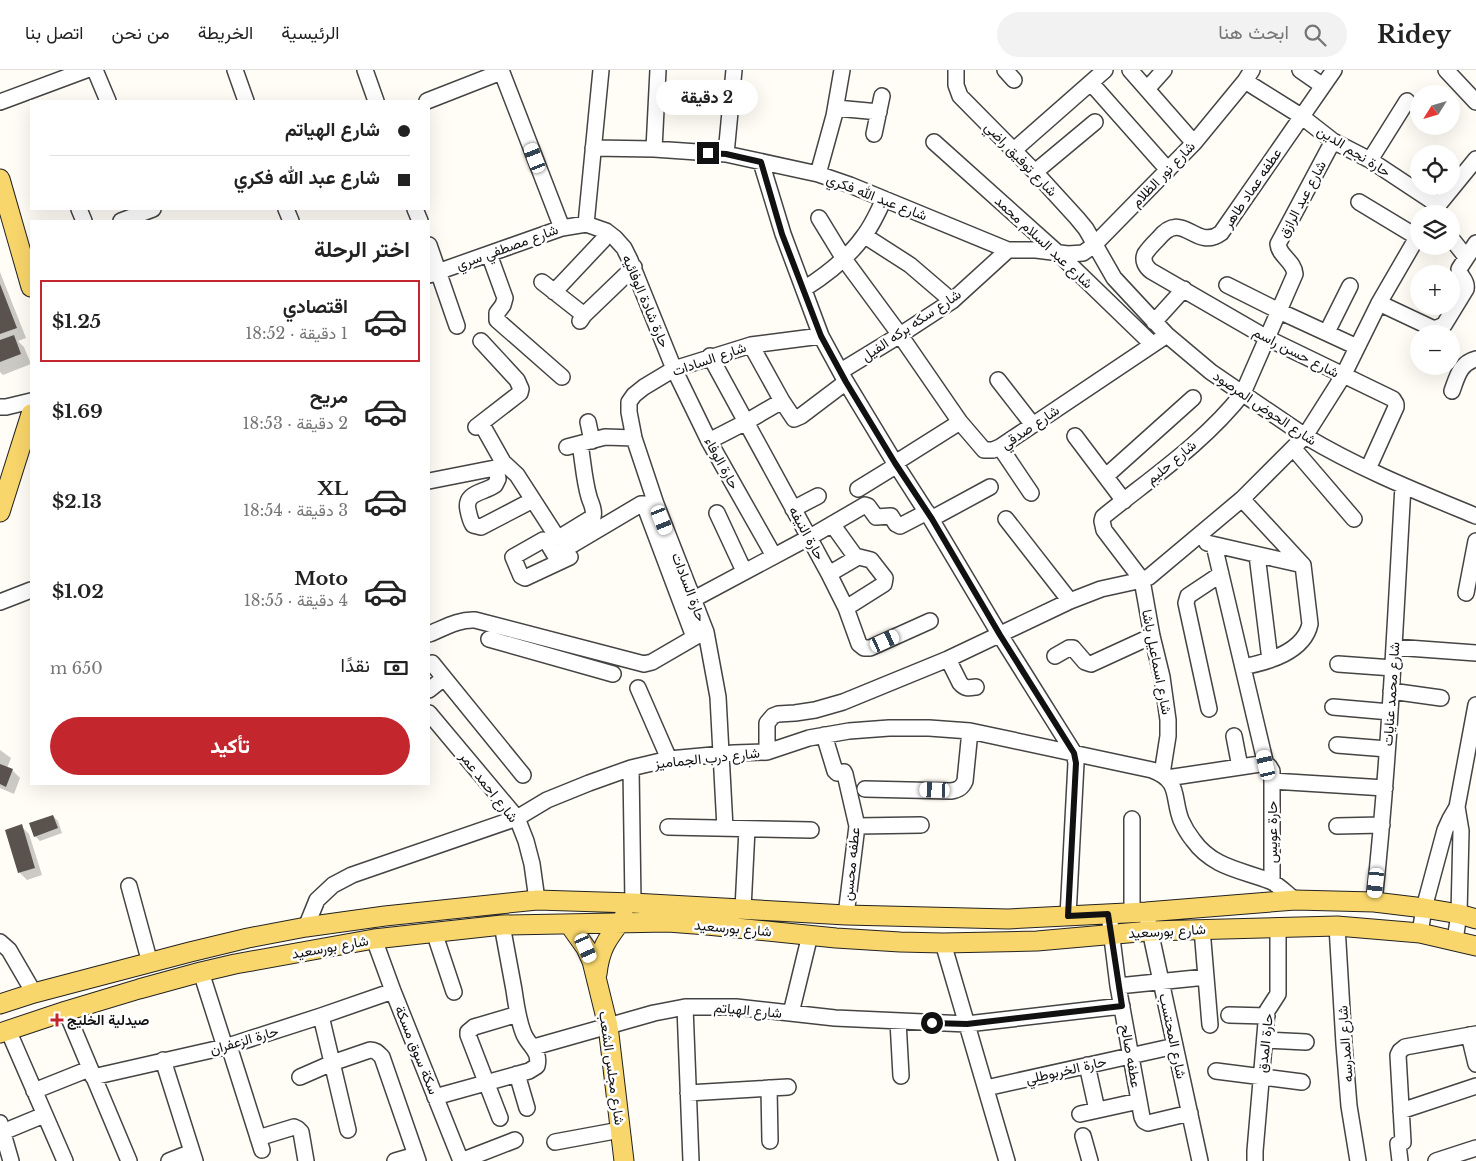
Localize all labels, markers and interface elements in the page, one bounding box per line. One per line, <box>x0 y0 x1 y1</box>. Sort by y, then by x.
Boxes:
search box <box>997 12 1347 57</box>
text: Ridey <box>1377 20 1451 49</box>
text: ابحث هنا <box>1218 21 1289 44</box>
icon: search <box>1301 21 1329 49</box>
text: اتصل بنا <box>25 22 83 44</box>
text: من نحن <box>111 22 170 44</box>
text: الخريطة <box>198 22 253 44</box>
text: الرئيسية <box>281 22 340 44</box>
callout: 2 دقيقة <box>657 81 759 116</box>
north arrow <box>1410 85 1460 135</box>
map controls <box>1410 85 1460 375</box>
text: 2 دقيقة <box>681 87 733 107</box>
text: شارع الهياتم <box>285 118 380 141</box>
street label: شارع توفيق راضي <box>979 118 1061 202</box>
street label: حارة نجم الدين <box>1314 121 1394 181</box>
street label: شارع نور الظلام <box>1127 137 1200 212</box>
car <box>522 141 547 175</box>
route end <box>697 142 719 164</box>
street label: عطفه عماد طاهر <box>1218 145 1285 232</box>
button: locate <box>1410 145 1460 195</box>
street label: شارع عبد الرازق <box>1274 157 1332 242</box>
text: شارع عبد الله فكري <box>234 166 380 189</box>
street label: شارع عبد الله فكري <box>823 170 930 227</box>
street label: شارع عبد السلام محمد <box>990 192 1097 294</box>
button: layers <box>1410 205 1460 255</box>
street label: شارع مصطفي سري <box>453 220 562 277</box>
text: اختر الرحلة <box>314 236 410 263</box>
street label: حارة شادة الوفائيه <box>618 252 674 350</box>
button: + <box>1410 265 1460 315</box>
street label: شارع سكه بركه الفيل <box>858 285 965 367</box>
text: اقتصادي <box>283 295 348 318</box>
icon: car <box>363 299 408 344</box>
text: $1.25 <box>52 310 101 333</box>
text: 1 دقيقة · 18:52 <box>245 323 348 343</box>
street label: شارع حسن راسم <box>1249 323 1342 383</box>
button: − <box>1410 325 1460 375</box>
street label: شارع السادات <box>670 338 749 382</box>
street label: شارع الحوض المرصود <box>1209 367 1320 451</box>
text: مريح <box>310 385 348 408</box>
icon: car <box>363 389 408 434</box>
text: $1.69 <box>52 400 103 423</box>
street label: شارع صدقي <box>997 401 1064 456</box>
text: 2 دقيقة · 18:53 <box>242 413 348 433</box>
street label: حارة الوفاء <box>700 434 744 492</box>
street label: شارع حليم <box>1142 436 1201 490</box>
text: XL <box>318 477 348 500</box>
icon: car <box>363 479 408 524</box>
text: $2.13 <box>52 490 102 513</box>
text: 3 دقيقة · 18:54 <box>243 500 348 520</box>
car <box>649 503 674 537</box>
street label: حارة النيفه <box>785 503 829 563</box>
street label: حارة السادات <box>668 550 710 624</box>
text: Moto <box>294 567 348 590</box>
icon: car <box>363 569 408 614</box>
text: $1.02 <box>52 580 104 603</box>
text: 4 دقيقة · 18:55 <box>244 590 348 610</box>
street label: شارع اسماعيل باشا <box>1136 608 1176 717</box>
car <box>868 628 901 654</box>
street label: شارع محمد عنايات <box>1378 641 1406 747</box>
text: نقدًا <box>341 654 370 677</box>
icon: cash <box>382 654 410 682</box>
text: 650 m <box>50 658 103 678</box>
button: تأكيد <box>50 717 410 775</box>
street label: شارع درب الجماميز <box>652 744 761 775</box>
street label: شارع احمد عمر <box>454 747 522 827</box>
car <box>1255 749 1276 781</box>
car <box>919 782 950 798</box>
street label: حارة عويس <box>1263 801 1281 863</box>
street label: عطفه محسن <box>838 826 864 902</box>
car <box>1366 867 1385 899</box>
street label: شارع بورسعيد <box>693 916 773 942</box>
street label: شارع بورسعيد <box>1128 920 1206 944</box>
street label: شارع بورسعيد <box>290 931 370 965</box>
car <box>573 931 598 965</box>
street label: شارع المحتسب <box>1153 992 1191 1081</box>
street label: شارع الهياتم <box>713 998 783 1024</box>
street label: سكة سوق مسكة <box>391 1003 443 1097</box>
street label: شارع المدرسه <box>1333 1005 1359 1083</box>
street label: شارع مجلس الشعب <box>593 1010 629 1127</box>
place label: صيدلية الخليج <box>67 1011 150 1030</box>
route start <box>921 1012 943 1034</box>
street label: حارة المدق <box>1253 1012 1277 1074</box>
marker: صيدلية الخليج <box>51 1014 63 1026</box>
street label: حارة الزعفران <box>208 1022 280 1058</box>
street label: عطفه صالح <box>1115 1023 1145 1089</box>
street label: حارة الخربوطلي <box>1024 1052 1109 1091</box>

